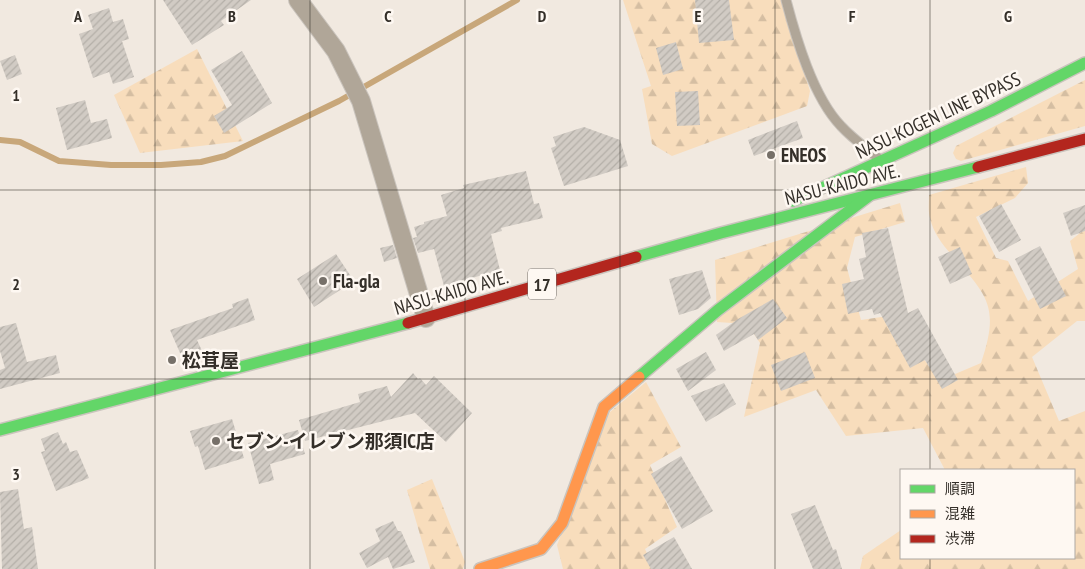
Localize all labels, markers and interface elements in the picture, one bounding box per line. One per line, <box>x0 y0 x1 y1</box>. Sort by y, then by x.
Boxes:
text: A <box>73 6 83 26</box>
text: B <box>228 6 236 26</box>
text: C <box>384 6 392 26</box>
text: D <box>538 6 547 26</box>
text: E <box>695 6 702 26</box>
text: F <box>849 6 856 26</box>
text: G <box>1004 6 1012 26</box>
street label: NASU-KOGEN LINE BYPASS <box>852 66 1024 164</box>
text: 1 <box>12 85 20 105</box>
place label: ENEOS <box>781 143 826 167</box>
marker: ENEOS <box>765 149 777 161</box>
street label: NASU-KAIDO AVE. <box>782 158 902 210</box>
street label: NASU-KAIDO AVE. <box>391 264 511 320</box>
road number: 17 <box>528 268 556 300</box>
place label: Fla-gla <box>333 269 380 293</box>
text: 2 <box>12 274 20 294</box>
marker: Fla-gla <box>317 275 329 287</box>
place label: 松茸屋 <box>182 348 239 372</box>
marker: 松茸屋 <box>166 354 178 366</box>
place label: セブン-イレブン那須IC店 <box>226 429 435 453</box>
marker: セブン-イレブン那須IC店 <box>210 435 222 447</box>
text: 3 <box>12 464 20 484</box>
legend <box>900 469 1075 559</box>
text: 順調 <box>945 479 975 498</box>
text: 混雑 <box>945 504 975 523</box>
text: 渋滞 <box>945 529 975 548</box>

